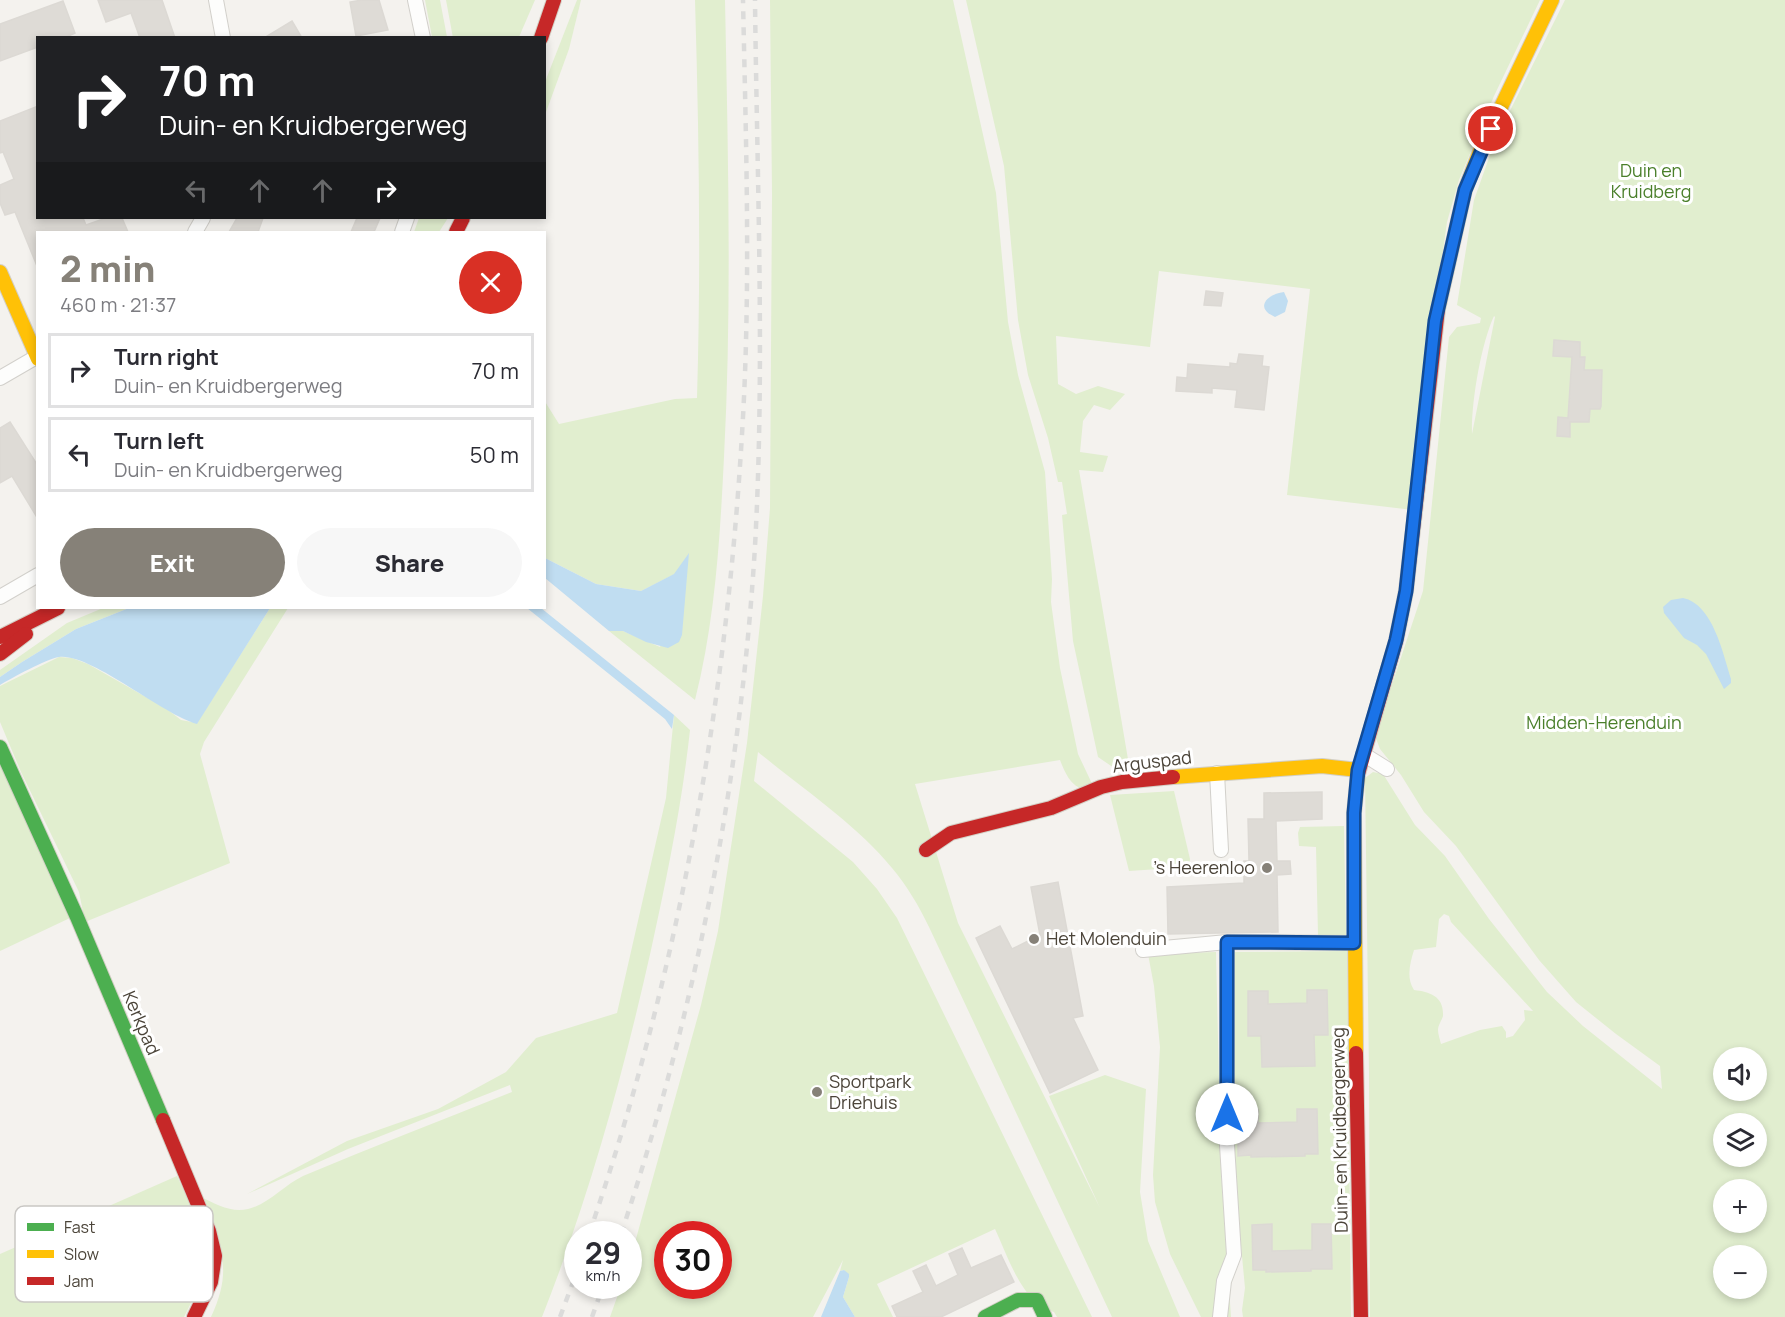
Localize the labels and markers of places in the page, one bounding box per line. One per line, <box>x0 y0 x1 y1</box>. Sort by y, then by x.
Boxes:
pin <box>1465 103 1516 154</box>
place label: 's Heerenloo <box>1153 855 1255 879</box>
marker: 's Heerenloo <box>1260 861 1274 875</box>
place label: Het Molenduin <box>1046 926 1167 950</box>
marker: Het Molenduin <box>1027 932 1041 946</box>
place label: Sportpark Driehuis <box>829 1069 912 1114</box>
marker: Sportpark Driehuis <box>810 1085 824 1099</box>

